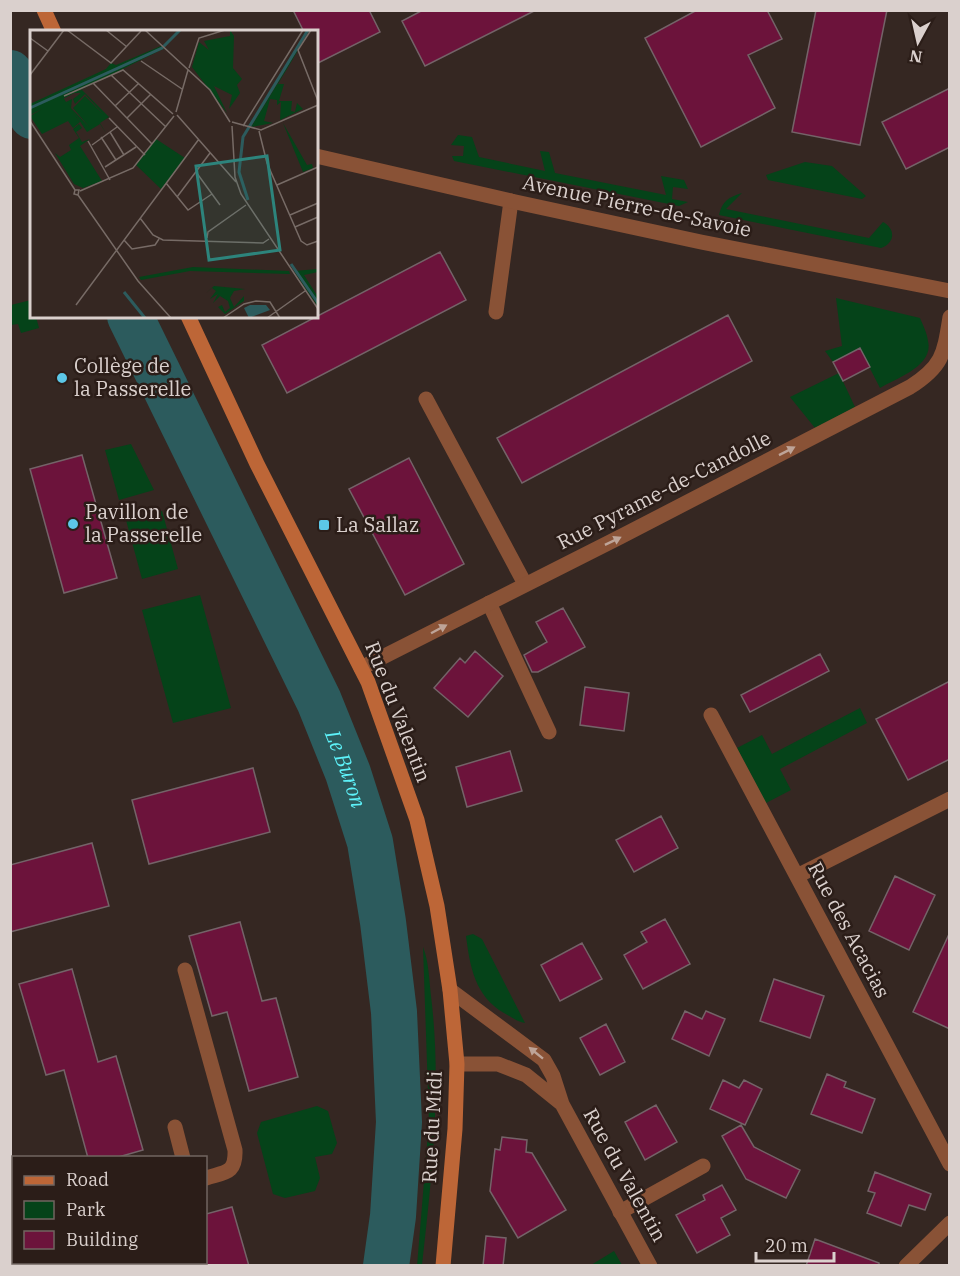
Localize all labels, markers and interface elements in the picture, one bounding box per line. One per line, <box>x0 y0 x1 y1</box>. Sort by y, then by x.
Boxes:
north arrow <box>888 12 948 72</box>
inset map <box>30 30 318 318</box>
text: N <box>908 46 924 68</box>
street label: Avenue Pierre-de-Savoie <box>520 168 754 243</box>
place label: Collège de la Passerelle <box>74 352 191 402</box>
marker: Collège de la Passerelle <box>55 371 69 385</box>
street label: Rue Pyrame-de-Candolle <box>552 424 775 555</box>
one-way arrow <box>778 446 795 456</box>
place label: Pavillon de la Passerelle <box>85 498 202 548</box>
place label: La Sallaz <box>336 511 419 538</box>
marker: Pavillon de la Passerelle <box>66 517 80 531</box>
marker: La Sallaz <box>317 518 331 532</box>
one-way arrow <box>605 536 622 545</box>
one-way arrow <box>431 624 448 634</box>
street label: Rue du Valentin <box>359 638 438 786</box>
water label: Le Buron <box>319 725 373 811</box>
street label: Rue des Acacias <box>802 857 897 1003</box>
one-way arrow <box>528 1046 544 1059</box>
street label: Rue du Midi <box>415 1070 448 1184</box>
street label: Rue du Valentin <box>578 1103 673 1247</box>
legend <box>12 1156 207 1264</box>
text: Road <box>66 1168 109 1191</box>
text: Park <box>66 1198 106 1221</box>
scale bar <box>756 1225 834 1263</box>
text: Building <box>66 1228 138 1251</box>
text: 20 m <box>765 1234 808 1257</box>

